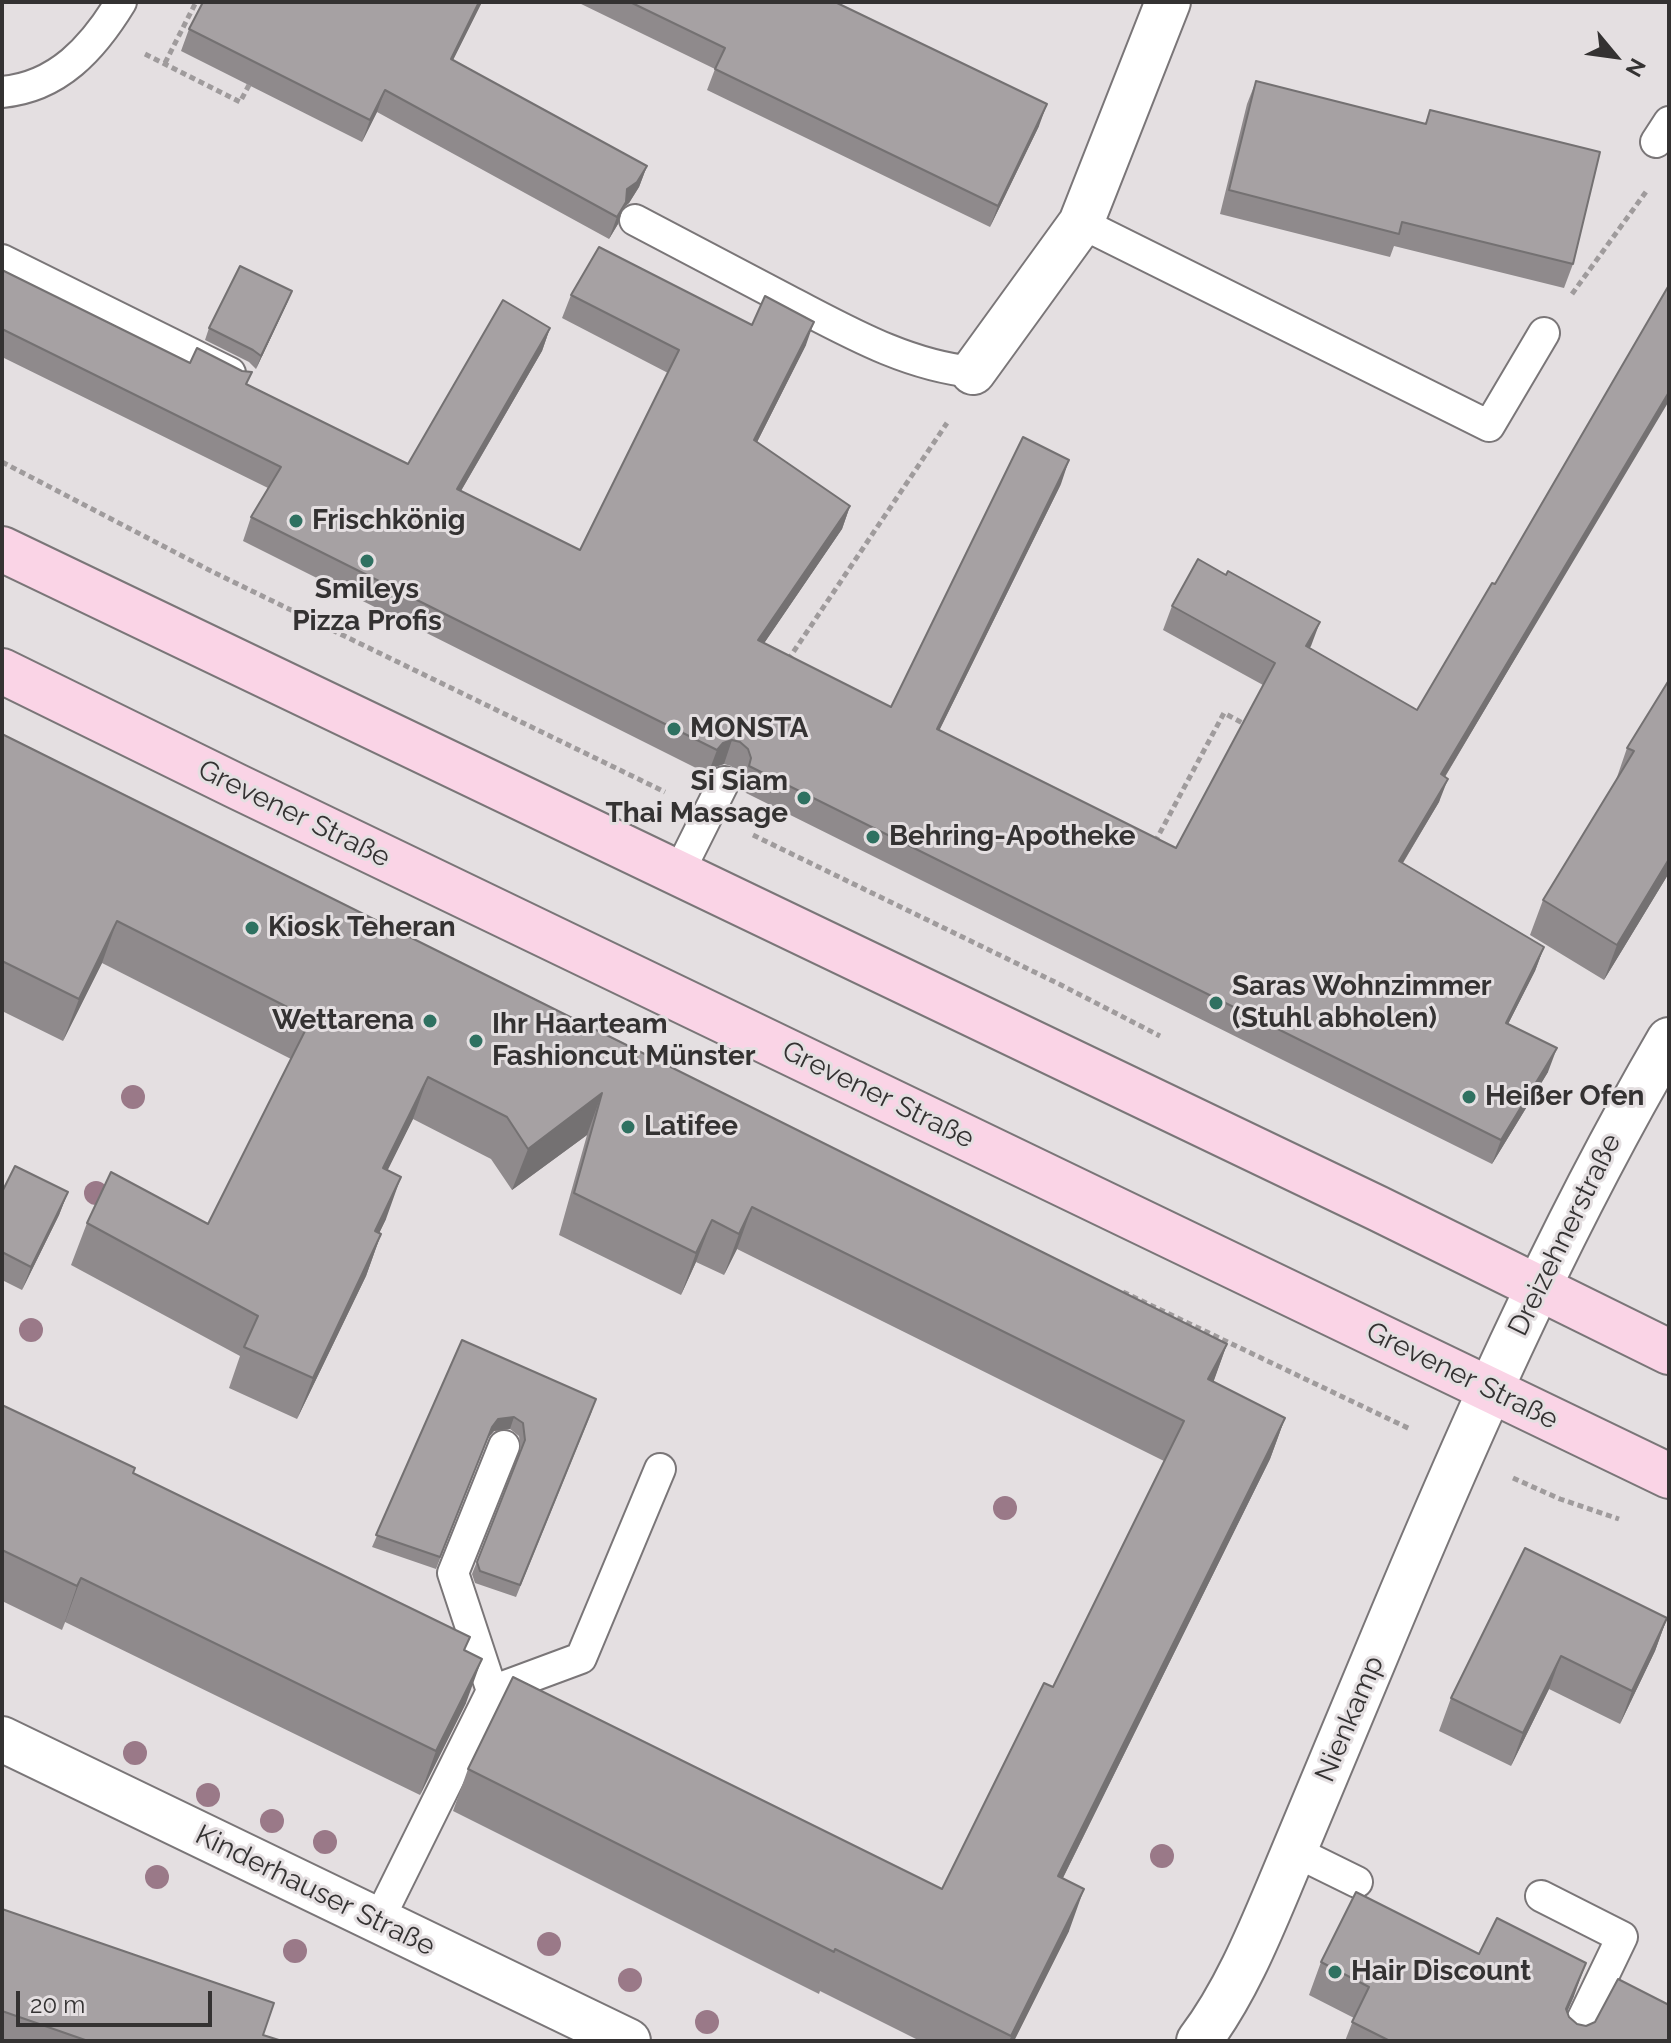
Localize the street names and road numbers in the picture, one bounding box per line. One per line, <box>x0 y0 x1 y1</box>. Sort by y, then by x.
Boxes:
street label: Grevener Straße <box>193 753 395 875</box>
street label: Grevener Straße <box>777 1034 979 1156</box>
street label: Dreizehnerstraße <box>1502 1129 1628 1341</box>
street label: Grevener Straße <box>1361 1315 1563 1437</box>
street label: Nienkamp <box>1308 1651 1392 1787</box>
street label: Kinderhauser Straße <box>190 1818 440 1964</box>

